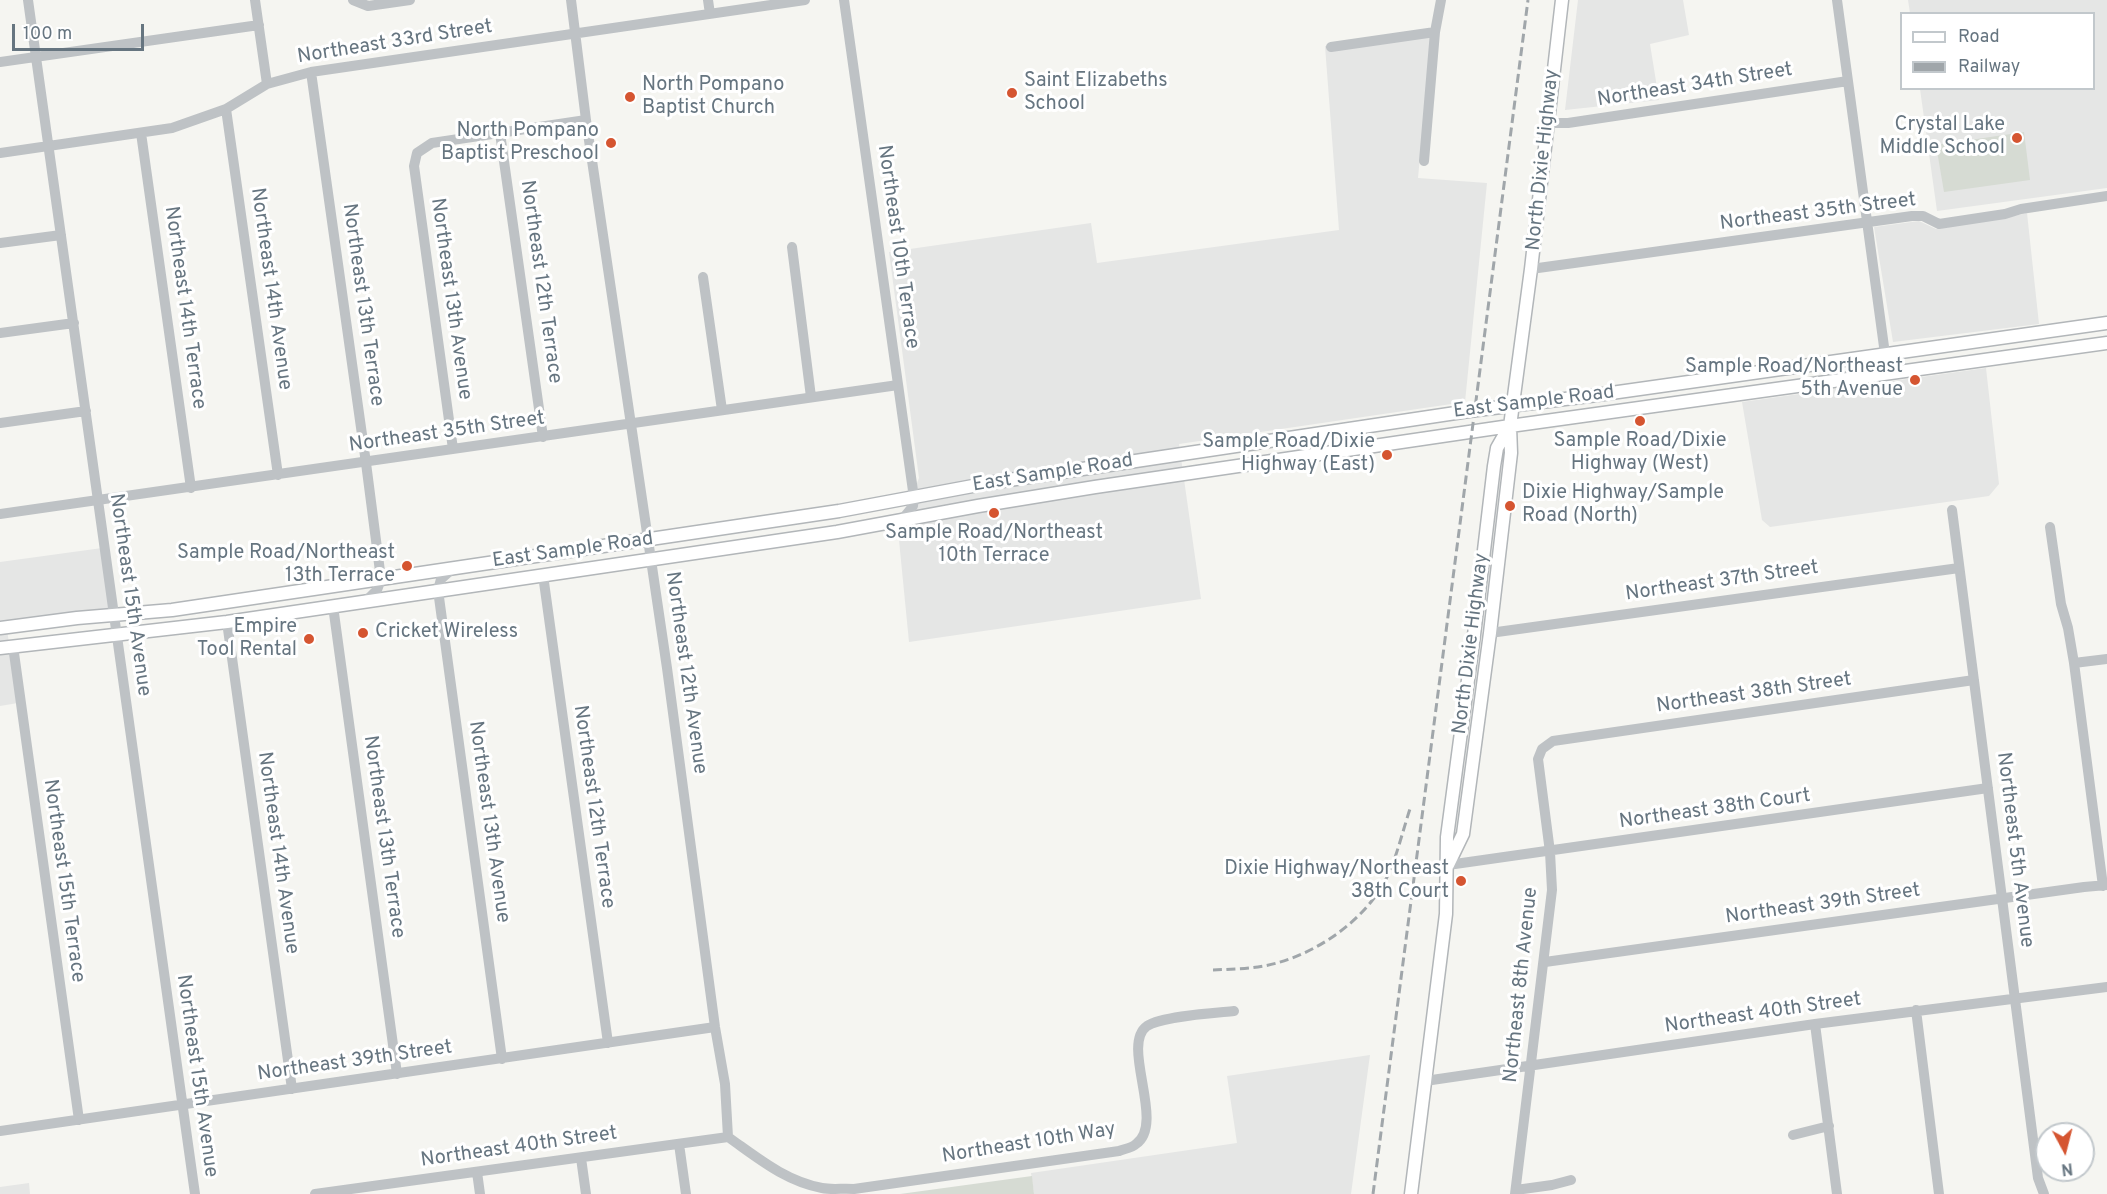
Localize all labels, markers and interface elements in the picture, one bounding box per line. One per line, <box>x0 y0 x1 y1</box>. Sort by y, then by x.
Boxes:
scale bar <box>15 12 147 50</box>
legend <box>1900 12 2095 90</box>
street label: Northeast 33rd Street <box>296 16 494 70</box>
text: 100 m <box>23 23 72 46</box>
text: Road <box>1958 26 2000 49</box>
text: Railway <box>1958 56 2020 79</box>
street label: Northeast 34th Street <box>1596 59 1794 113</box>
street label: North Dixie Highway <box>1523 68 1565 252</box>
place label: Saint Elizabeths School <box>1024 70 1168 117</box>
place label: North Pompano Baptist Church <box>642 74 784 121</box>
marker: Saint Elizabeths School <box>1005 86 1019 100</box>
marker: North Pompano Baptist Church <box>623 90 637 104</box>
place label: Crystal Lake Middle School <box>1880 114 2005 161</box>
place label: North Pompano Baptist Preschool <box>441 120 599 167</box>
marker: Crystal Lake Middle School <box>2010 131 2024 145</box>
marker: North Pompano Baptist Preschool <box>604 136 618 150</box>
street label: Northeast 10th Terrace <box>871 143 923 351</box>
street label: Northeast 12th Terrace <box>514 179 566 385</box>
street label: Northeast 14th Avenue <box>244 186 296 392</box>
street label: Northeast 35th Street <box>1719 189 1917 237</box>
street label: Northeast 13th Avenue <box>424 196 476 402</box>
street label: Northeast 13th Terrace <box>336 202 388 408</box>
street label: Northeast 14th Terrace <box>158 205 210 411</box>
place label: Sample Road/Northeast 5th Avenue <box>1685 356 1903 403</box>
marker: Sample Road/Northeast 5th Avenue <box>1908 373 1922 387</box>
street label: East Sample Road <box>1452 381 1616 425</box>
street label: Northeast 35th Street <box>348 407 546 459</box>
marker: Sample Road/Dixie Highway (West) <box>1633 414 1647 428</box>
place label: Sample Road/Dixie Highway (West) <box>1554 430 1726 477</box>
place label: Sample Road/Dixie Highway (East) <box>1202 431 1375 478</box>
marker: Sample Road/Dixie Highway (East) <box>1380 448 1394 462</box>
street label: East Sample Road <box>971 449 1135 499</box>
place label: Dixie Highway/Sample Road (North) <box>1522 482 1724 529</box>
street label: Northeast 15th Avenue <box>103 492 155 698</box>
marker: Dixie Highway/Sample Road (North) <box>1503 499 1517 513</box>
marker: Sample Road/Northeast 10th Terrace <box>987 506 1001 520</box>
place label: Sample Road/Northeast 10th Terrace <box>885 522 1103 569</box>
street label: East Sample Road <box>491 528 655 574</box>
place label: Sample Road/Northeast 13th Terrace <box>177 542 395 589</box>
street label: North Dixie Highway <box>1449 552 1495 736</box>
street label: Northeast 37th Street <box>1624 557 1820 607</box>
marker: Sample Road/Northeast 13th Terrace <box>400 559 414 573</box>
street label: Northeast 12th Avenue <box>659 570 711 776</box>
place label: Empire Tool Rental <box>197 616 297 663</box>
place label: Cricket Wireless <box>375 621 518 645</box>
marker: Cricket Wireless <box>356 626 370 640</box>
marker: Empire Tool Rental <box>302 632 316 646</box>
street label: Northeast 38th Street <box>1655 668 1853 720</box>
street label: Northeast 12th Terrace <box>567 704 619 910</box>
street label: Northeast 13th Avenue <box>462 719 514 925</box>
street label: Northeast 13th Terrace <box>357 734 409 940</box>
street label: Northeast 14th Avenue <box>251 750 303 956</box>
street label: Northeast 5th Avenue <box>1990 751 2038 949</box>
street label: Northeast 15th Terrace <box>37 778 89 984</box>
street label: Northeast 38th Court <box>1618 785 1812 835</box>
place label: Dixie Highway/Northeast 38th Court <box>1224 858 1449 905</box>
marker: Dixie Highway/Northeast 38th Court <box>1454 874 1468 888</box>
street label: Northeast 39th Street <box>1724 879 1922 931</box>
street label: Northeast 8th Avenue <box>1500 886 1544 1084</box>
street label: Northeast 15th Avenue <box>170 973 222 1179</box>
street label: Northeast 40th Street <box>1663 988 1863 1040</box>
street label: Northeast 39th Street <box>256 1036 454 1088</box>
street label: Northeast 10th Way <box>940 1118 1118 1170</box>
street label: Northeast 40th Street <box>419 1122 619 1174</box>
north arrow <box>2035 1122 2095 1182</box>
text: N <box>2060 1157 2074 1179</box>

